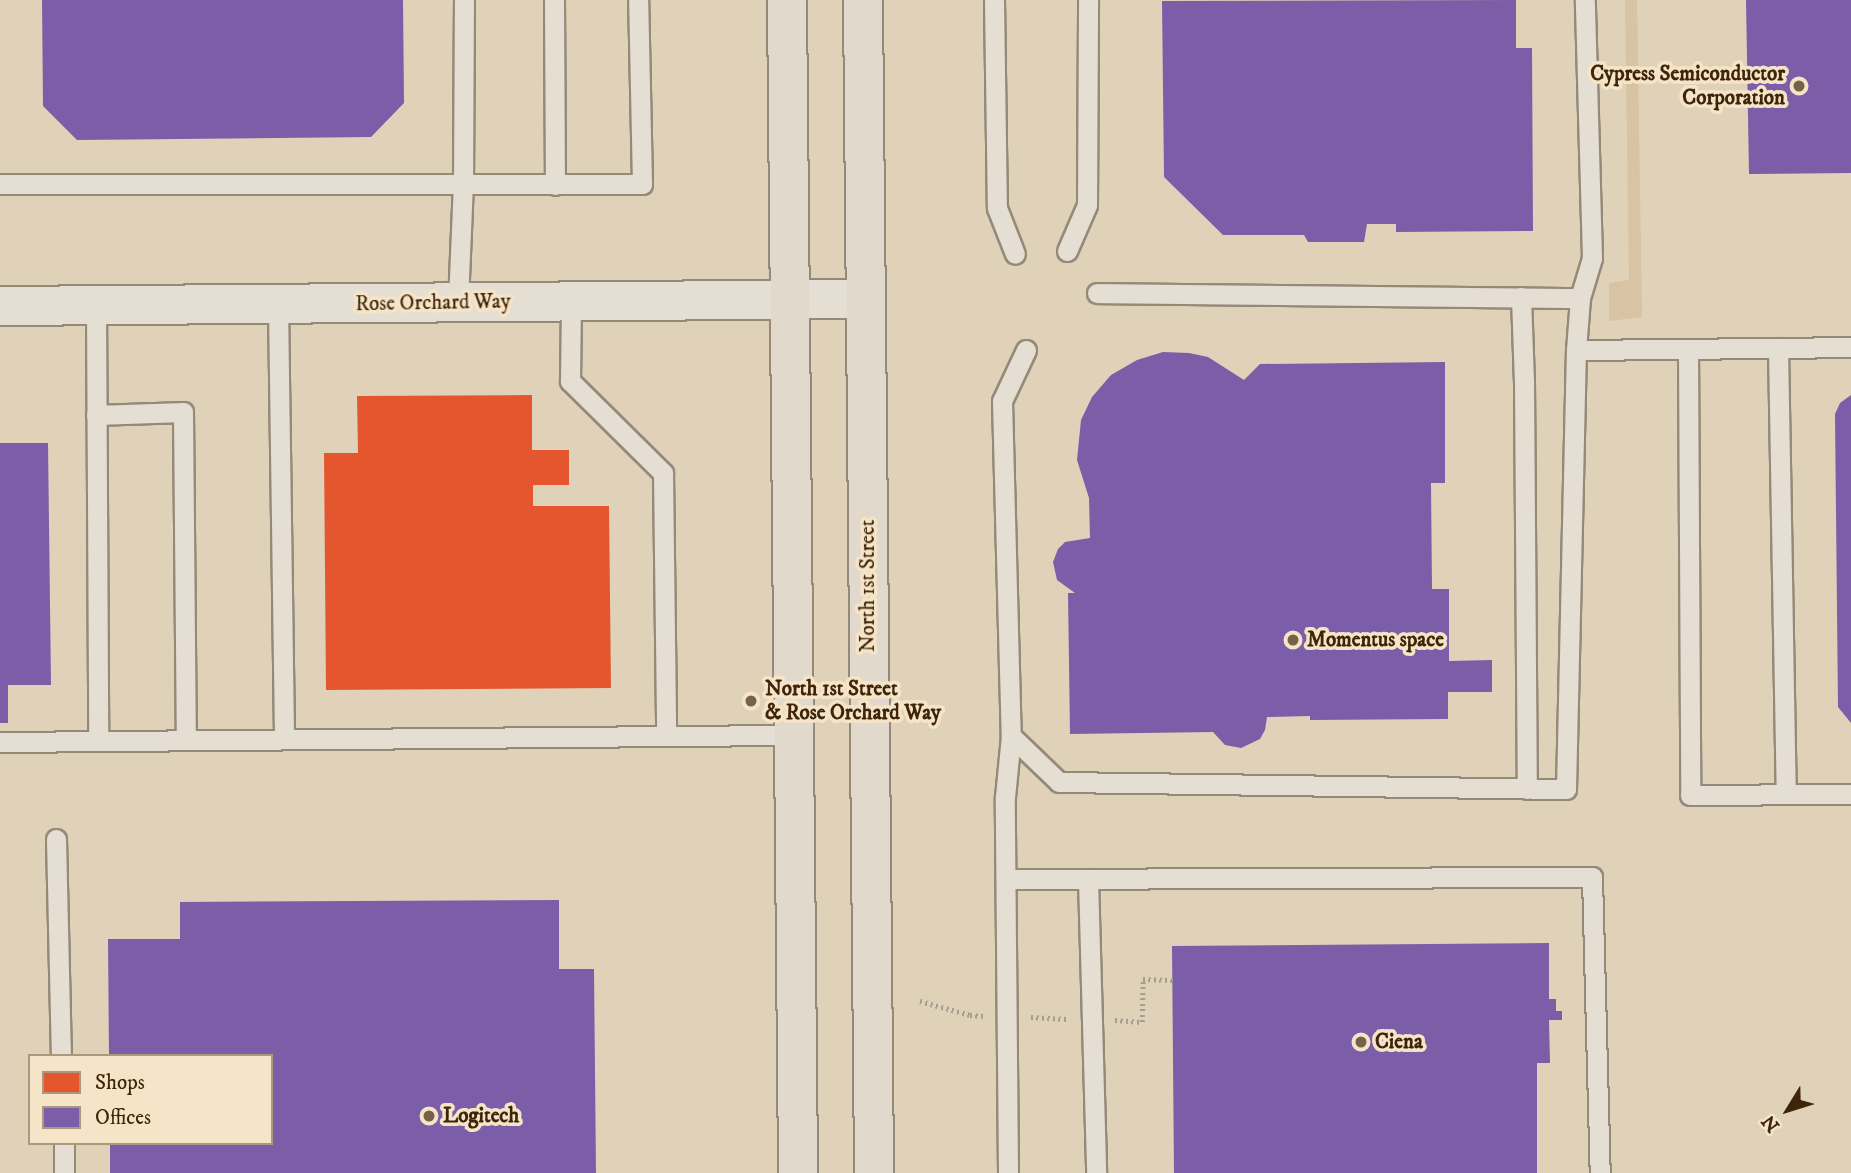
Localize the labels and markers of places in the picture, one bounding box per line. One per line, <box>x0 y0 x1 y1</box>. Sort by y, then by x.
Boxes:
place label: Cypress Semiconductor Corporation <box>1590 61 1785 111</box>
marker: Cypress Semiconductor Corporation <box>1791 78 1807 94</box>
place label: Momentus space <box>1307 627 1444 653</box>
marker: Momentus space <box>1285 632 1301 648</box>
place label: North 1st Street & Rose Orchard Way <box>765 676 941 726</box>
marker: North 1st Street & Rose Orchard Way <box>743 693 759 709</box>
place label: Ciena <box>1375 1029 1423 1055</box>
marker: Ciena <box>1353 1034 1369 1050</box>
place label: Logitech <box>443 1103 519 1129</box>
marker: Logitech <box>421 1108 437 1124</box>

